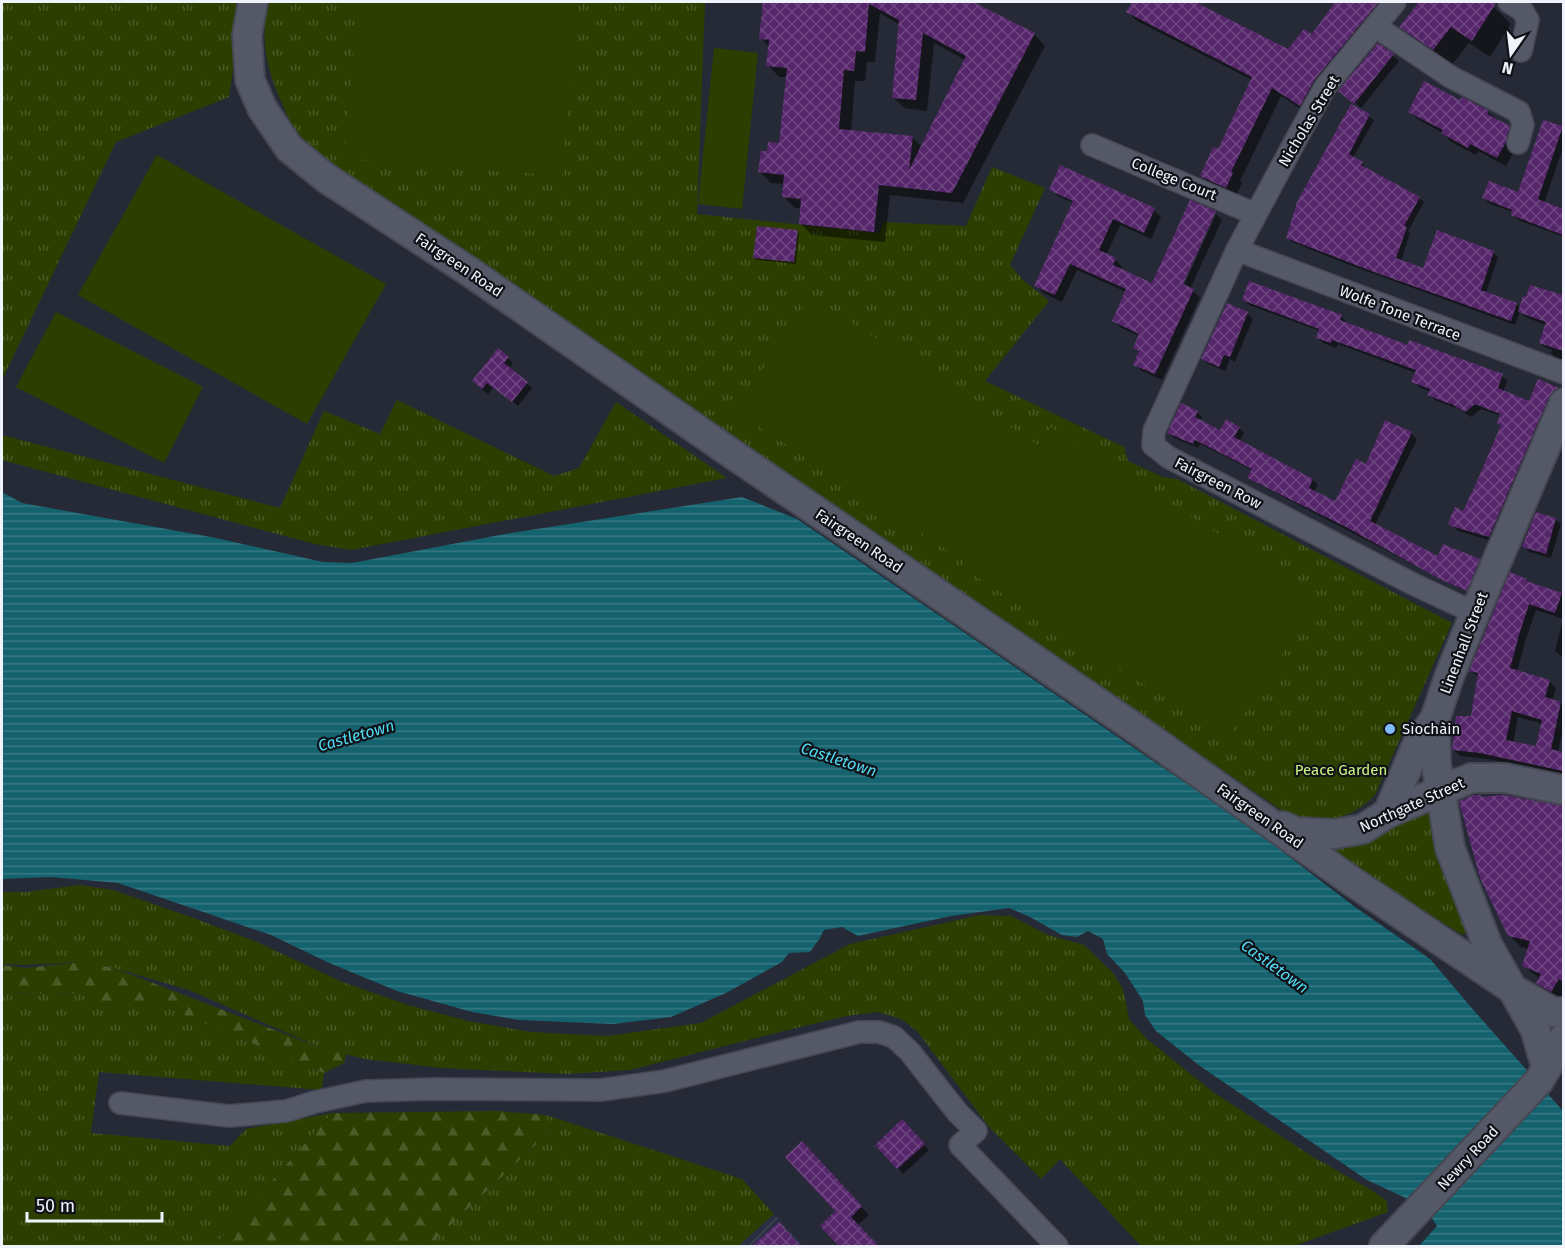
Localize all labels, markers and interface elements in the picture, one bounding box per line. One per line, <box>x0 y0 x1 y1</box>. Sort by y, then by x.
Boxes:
north arrow <box>1481 24 1541 84</box>
text: N <box>1500 58 1515 79</box>
street label: Nicholas Street <box>1275 72 1344 170</box>
street label: College Court <box>1129 154 1220 204</box>
street label: Fairgreen Road <box>412 229 506 301</box>
street label: Wolfe Tone Terrace <box>1337 282 1463 344</box>
street label: Fairgreen Row <box>1172 453 1265 513</box>
street label: Fairgreen Road <box>812 505 906 577</box>
street label: Linenhall Street <box>1436 589 1492 697</box>
water label: Castletown <box>316 716 397 755</box>
place label: Sìochàin <box>1402 720 1460 738</box>
marker: Sìochàin <box>1383 722 1397 736</box>
water label: Castletown <box>799 738 879 781</box>
park label: Peace Garden <box>1295 761 1387 779</box>
street label: Northgate Street <box>1357 774 1468 836</box>
street label: Fairgreen Road <box>1213 780 1307 852</box>
water label: Castletown <box>1237 936 1312 997</box>
street label: Newry Road <box>1434 1122 1502 1194</box>
scale bar <box>27 1185 162 1223</box>
text: 50 m <box>36 1195 75 1217</box>

